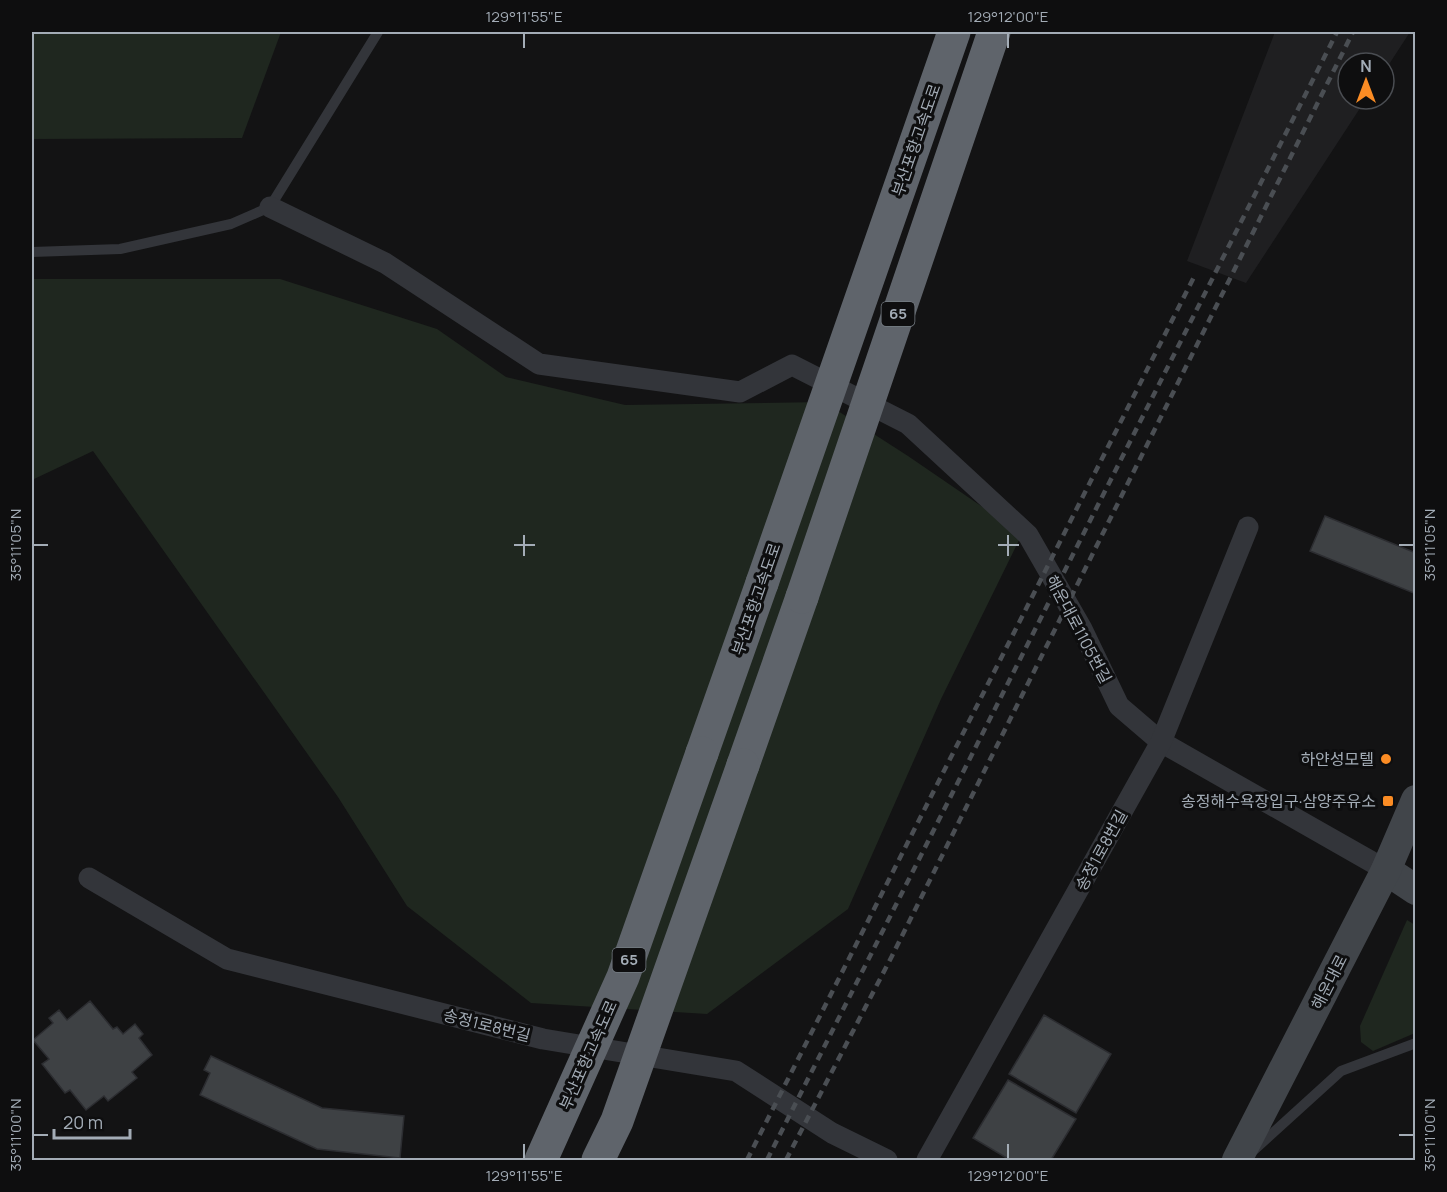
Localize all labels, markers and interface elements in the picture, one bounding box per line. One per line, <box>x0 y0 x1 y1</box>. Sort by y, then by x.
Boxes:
text: 129°11'55"E <box>485 6 563 27</box>
text: 129°12'00"E <box>968 6 1048 27</box>
north arrow <box>1336 51 1396 111</box>
text: N <box>1360 55 1372 77</box>
street label: 부산포항고속도로 <box>886 80 946 199</box>
road number: 65 <box>882 302 914 326</box>
text: 35°11'05"N <box>5 509 26 581</box>
text: 35°11'05"N <box>1419 509 1440 581</box>
street label: 부산포항고속도로 <box>726 539 786 658</box>
street label: 해운대로1105번길 <box>1041 571 1117 687</box>
place label: 하얀성모텔 <box>1300 748 1374 770</box>
marker: 하얀성모텔 <box>1379 752 1393 766</box>
place label: 송정해수욕장입구·삼양주유소 <box>1181 790 1376 812</box>
marker: 송정해수욕장입구·삼양주유소 <box>1381 794 1395 808</box>
street label: 송정1로8번길 <box>1070 806 1132 894</box>
road number: 65 <box>612 948 646 972</box>
street label: 해운대로 <box>1306 951 1352 1013</box>
street label: 부산포항고속도로 <box>554 996 622 1113</box>
street label: 송정1로8번길 <box>441 1004 533 1046</box>
text: 35°11'00"N <box>5 1098 26 1172</box>
text: 35°11'00"N <box>1419 1098 1440 1172</box>
scale bar <box>54 1102 130 1140</box>
text: 20 m <box>63 1110 103 1134</box>
text: 129°11'55"E <box>485 1165 563 1186</box>
text: 129°12'00"E <box>968 1165 1048 1186</box>

